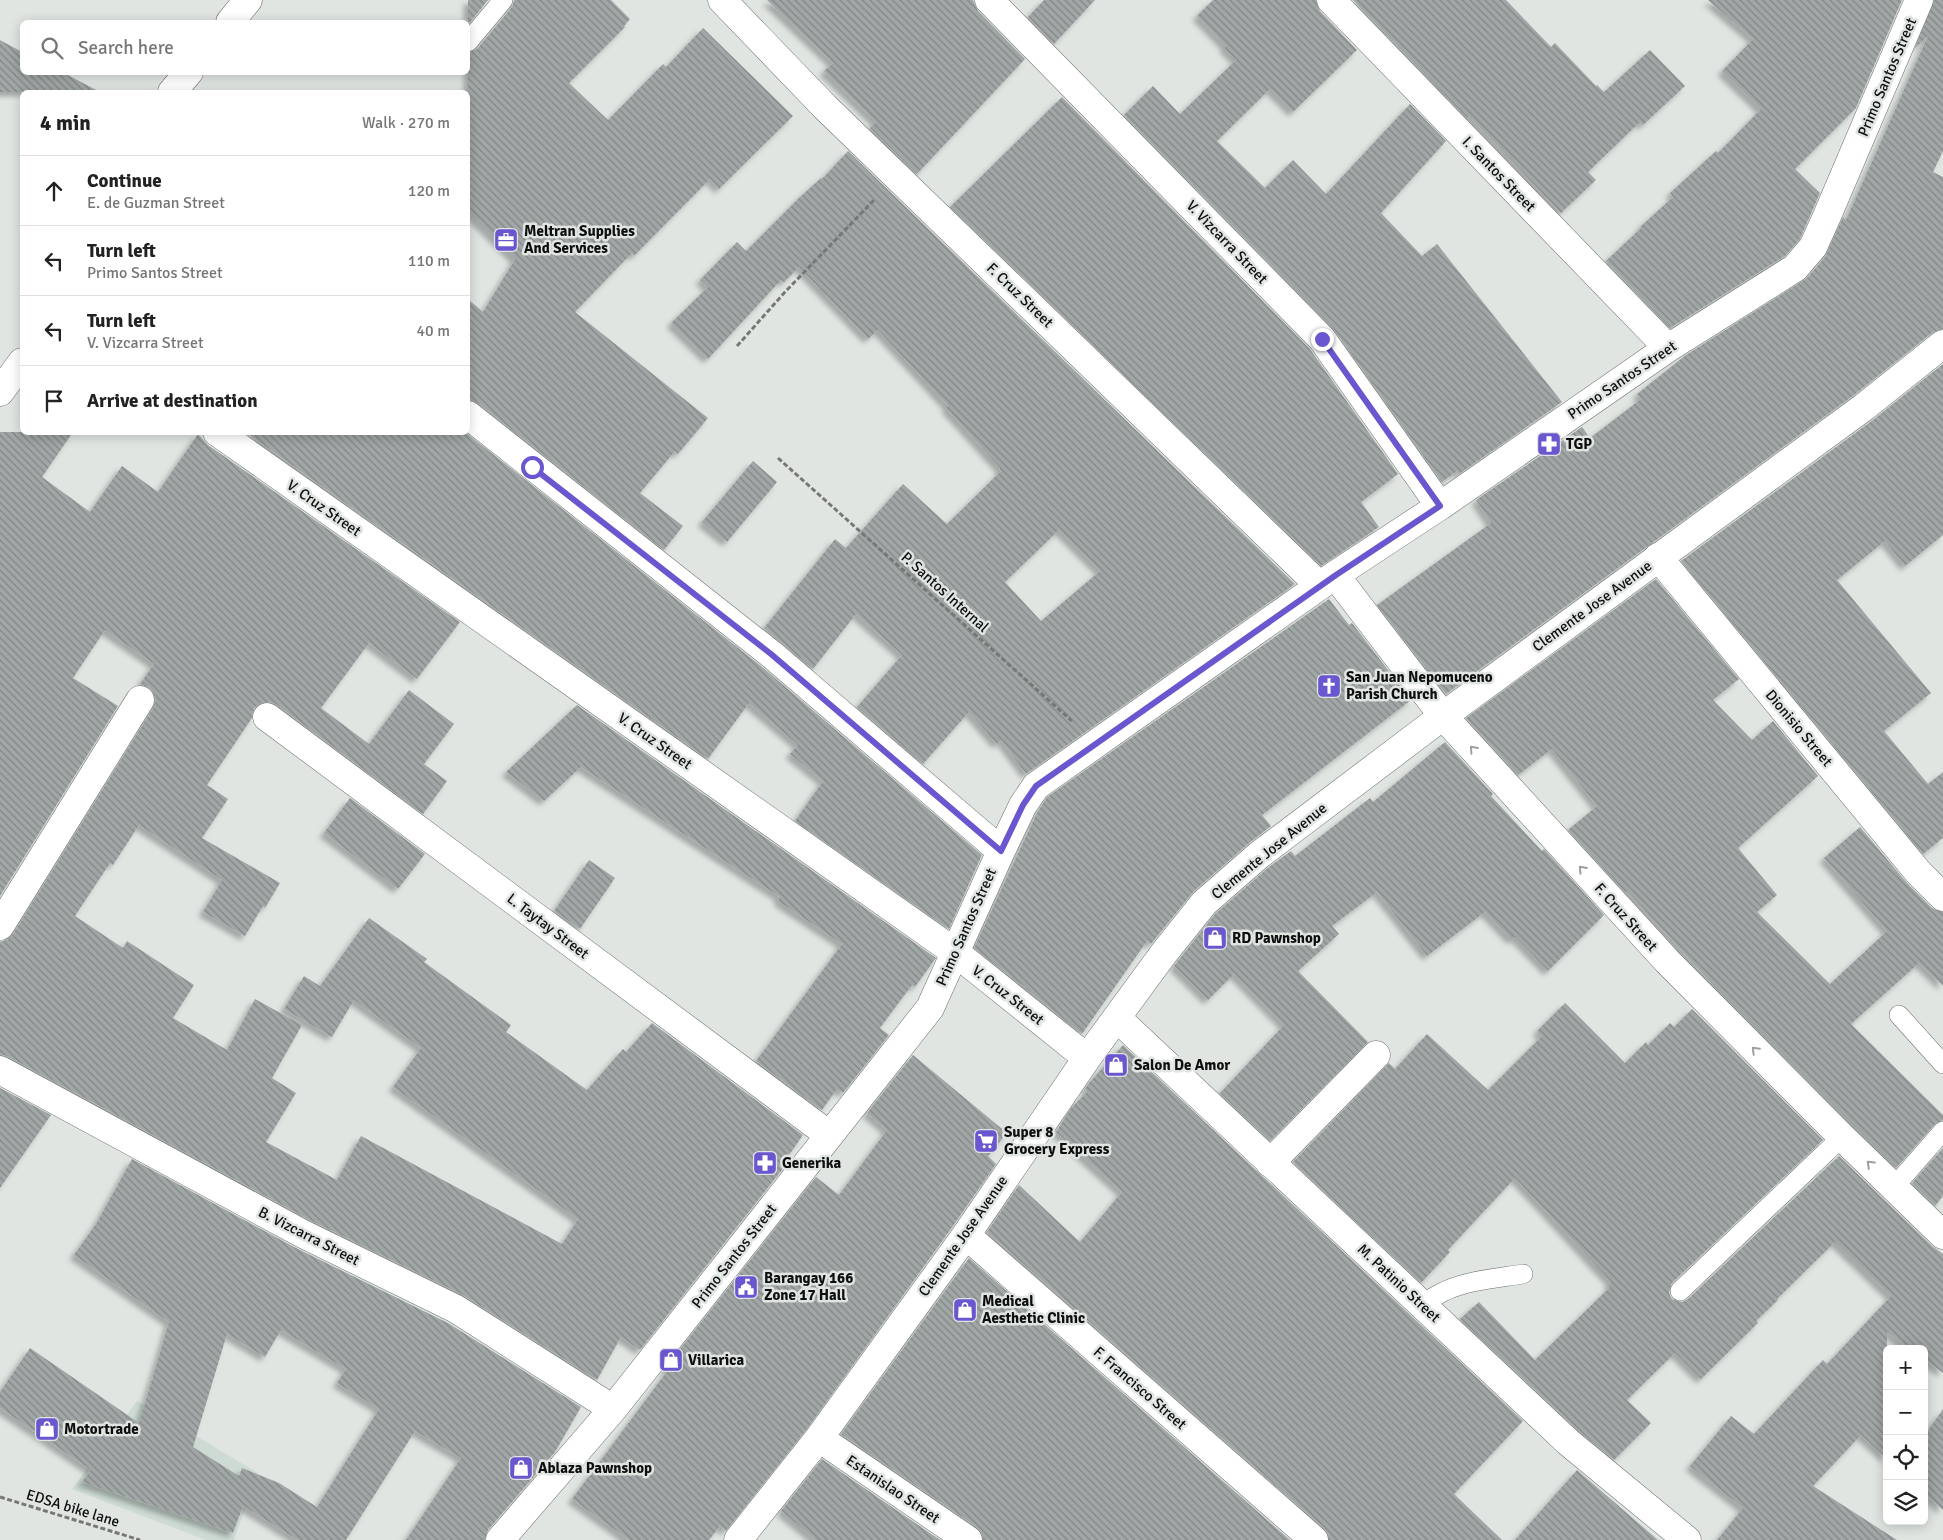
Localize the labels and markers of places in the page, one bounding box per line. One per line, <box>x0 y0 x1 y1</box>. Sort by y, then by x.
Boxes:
place label: Meltran Supplies And Services <box>524 222 635 257</box>
office icon: Meltran Supplies And Services <box>493 227 519 253</box>
pharmacy icon: TGP <box>1536 431 1562 457</box>
place label: TGP <box>1566 435 1592 453</box>
place label: San Juan Nepomuceno Parish Church <box>1346 668 1493 703</box>
church icon: San Juan Nepomuceno Parish Church <box>1316 673 1342 699</box>
shop icon: RD Pawnshop <box>1202 925 1228 951</box>
place label: RD Pawnshop <box>1232 929 1321 947</box>
shop icon: Salon De Amor <box>1103 1052 1129 1078</box>
place label: Salon De Amor <box>1134 1056 1230 1074</box>
place label: Super 8 Grocery Express <box>1004 1123 1110 1158</box>
supermarket icon: Super 8 Grocery Express <box>973 1128 999 1154</box>
pharmacy icon: Generika <box>752 1150 778 1176</box>
place label: Generika <box>782 1154 841 1172</box>
place label: Barangay 166 Zone 17 Hall <box>764 1269 853 1304</box>
public building icon: Barangay 166 Zone 17 Hall <box>733 1274 759 1300</box>
place label: Medical Aesthetic Clinic <box>982 1292 1085 1327</box>
shop icon: Medical Aesthetic Clinic <box>952 1297 978 1323</box>
shop icon: Villarica <box>658 1347 684 1373</box>
place label: Villarica <box>688 1351 744 1369</box>
shop icon: Motortrade <box>34 1416 60 1442</box>
place label: Motortrade <box>64 1420 139 1438</box>
shop icon: Ablaza Pawnshop <box>508 1455 534 1481</box>
place label: Ablaza Pawnshop <box>538 1459 652 1477</box>

